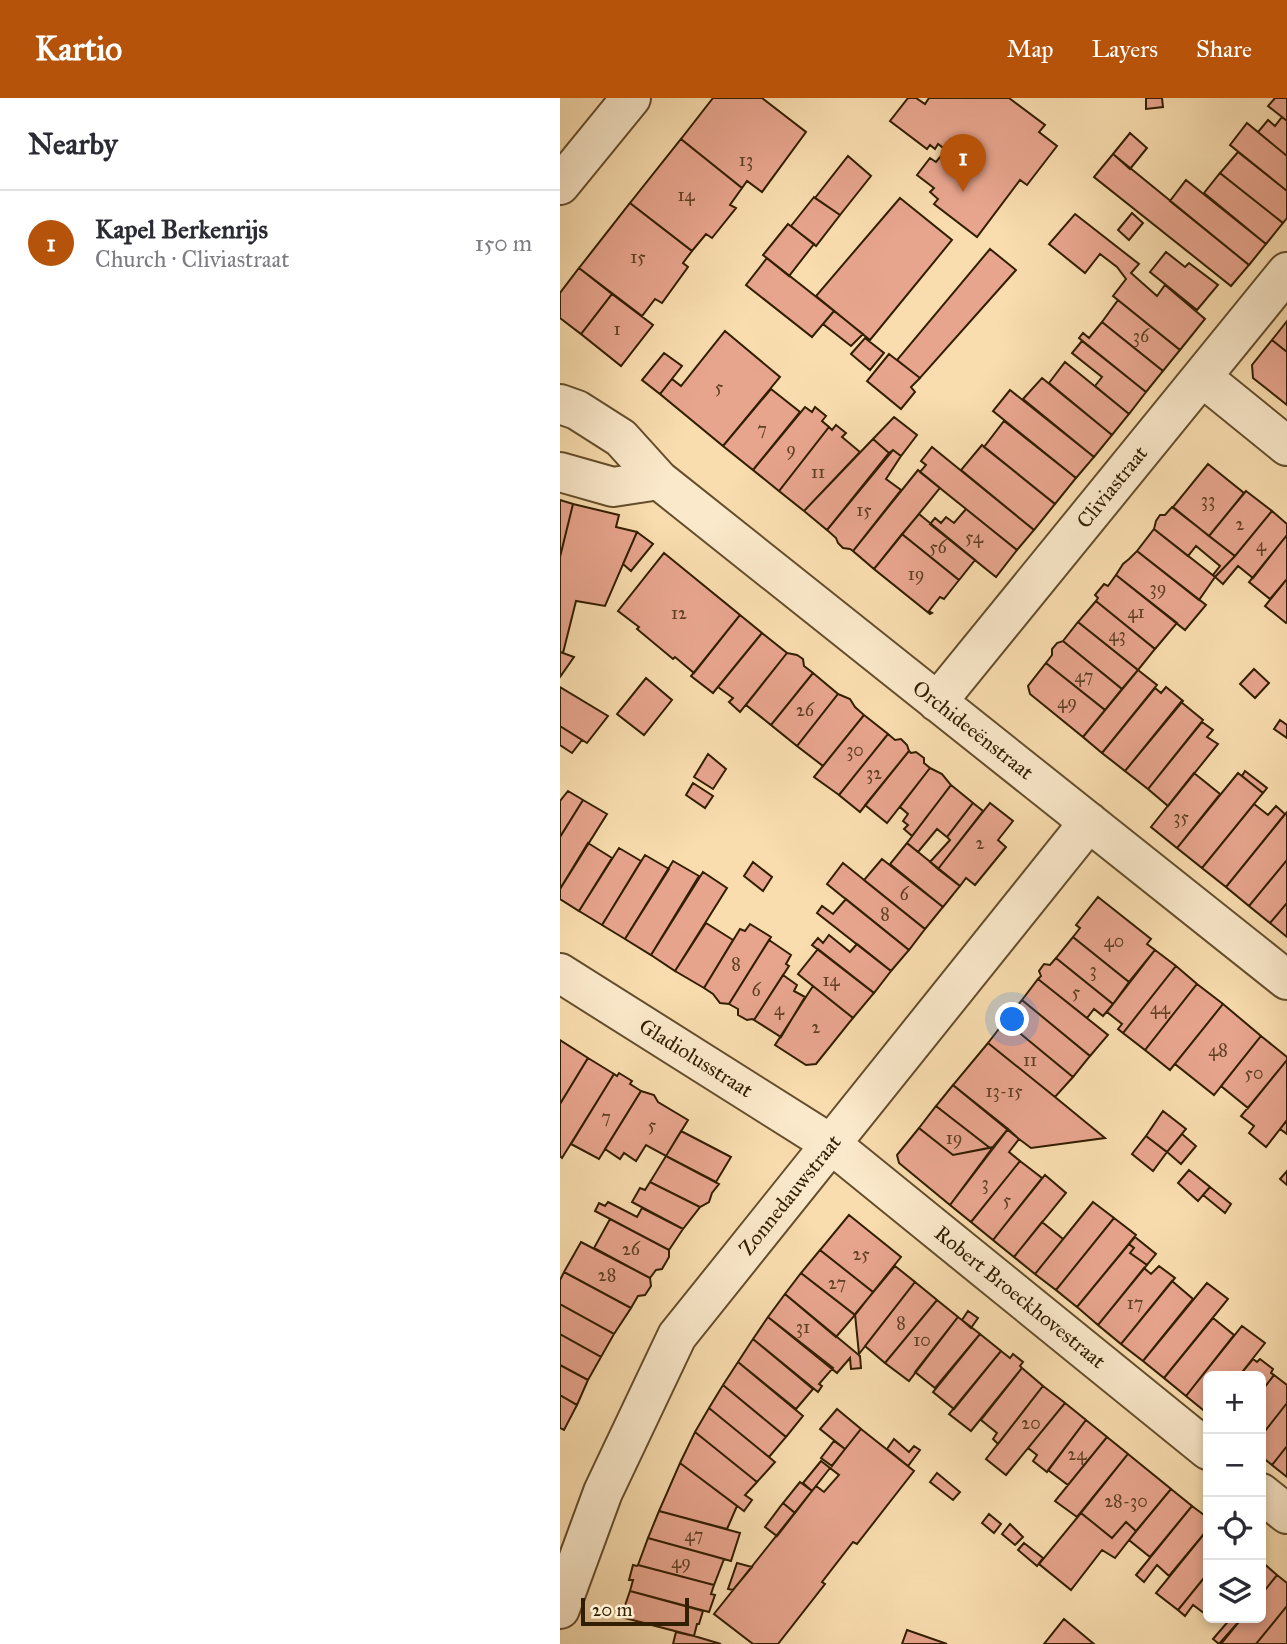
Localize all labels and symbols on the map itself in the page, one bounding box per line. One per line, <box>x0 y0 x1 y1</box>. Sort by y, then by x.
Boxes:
pin: 1 <box>940 134 986 192</box>
house number: 13 <box>739 149 753 171</box>
house number: 14 <box>677 184 696 206</box>
house number: 15 <box>630 246 646 268</box>
house number: 1 <box>613 318 621 340</box>
house number: 36 <box>1133 325 1150 347</box>
house number: 5 <box>715 376 724 398</box>
house number: 7 <box>757 418 767 440</box>
house number: 9 <box>786 438 796 460</box>
street label: Cliviastraat <box>1071 440 1153 533</box>
house number: 11 <box>811 461 825 483</box>
house number: 33 <box>1201 489 1215 511</box>
house number: 15 <box>856 499 872 521</box>
house number: 2 <box>1236 513 1245 535</box>
house number: 54 <box>965 526 984 548</box>
house number: 4 <box>1256 534 1267 556</box>
house number: 56 <box>929 536 948 558</box>
house number: 19 <box>908 563 924 585</box>
house number: 39 <box>1150 577 1166 599</box>
house number: 41 <box>1127 601 1145 623</box>
house number: 12 <box>671 602 687 624</box>
house number: 43 <box>1108 624 1126 646</box>
house number: 47 <box>1075 665 1093 687</box>
street label: Orchideeënstraat <box>907 675 1039 786</box>
house number: 49 <box>1057 691 1077 713</box>
house number: 26 <box>796 699 815 721</box>
house number: 30 <box>846 739 864 761</box>
house number: 32 <box>866 762 882 784</box>
house number: 35 <box>1173 806 1189 828</box>
house number: 2 <box>976 832 985 854</box>
house number: 6 <box>899 883 909 905</box>
house number: 8 <box>880 903 890 925</box>
house number: 40 <box>1104 930 1124 952</box>
house number: 8 <box>731 953 741 975</box>
house number: 3 <box>1089 959 1097 981</box>
house number: 14 <box>822 969 841 991</box>
house number: 6 <box>751 979 761 1001</box>
house number: 5 <box>1072 981 1081 1003</box>
house number: 44 <box>1150 997 1171 1019</box>
house number: 4 <box>774 998 785 1020</box>
your location <box>995 1002 1029 1036</box>
street label: Gladiolusstraat <box>634 1013 758 1104</box>
house number: 2 <box>812 1016 821 1038</box>
house number: 48 <box>1208 1039 1228 1061</box>
house number: 11 <box>1023 1049 1037 1071</box>
house number: 50 <box>1245 1062 1263 1084</box>
house number: 13-15 <box>985 1080 1023 1102</box>
house number: 7 <box>601 1106 611 1128</box>
house number: 5 <box>648 1114 657 1136</box>
house number: 19 <box>946 1127 962 1149</box>
street label: Zonnedauwstraat <box>733 1129 847 1261</box>
house number: 3 <box>981 1172 989 1194</box>
house number: 5 <box>1003 1189 1012 1211</box>
street label: Robert Broeckhovestraat <box>929 1220 1111 1374</box>
house number: 26 <box>622 1238 641 1260</box>
house number: 25 <box>852 1243 870 1265</box>
house number: 28 <box>598 1264 616 1286</box>
house number: 27 <box>828 1272 846 1294</box>
house number: 17 <box>1127 1292 1143 1314</box>
house number: 8 <box>896 1312 906 1334</box>
house number: 31 <box>796 1316 810 1338</box>
house number: 10 <box>913 1329 931 1351</box>
house number: 20 <box>1021 1412 1041 1434</box>
house number: 24 <box>1068 1443 1087 1465</box>
house number: 28-30 <box>1104 1490 1148 1512</box>
house number: 47 <box>685 1524 703 1546</box>
house number: 49 <box>671 1551 691 1573</box>
scale bar <box>581 1595 690 1627</box>

